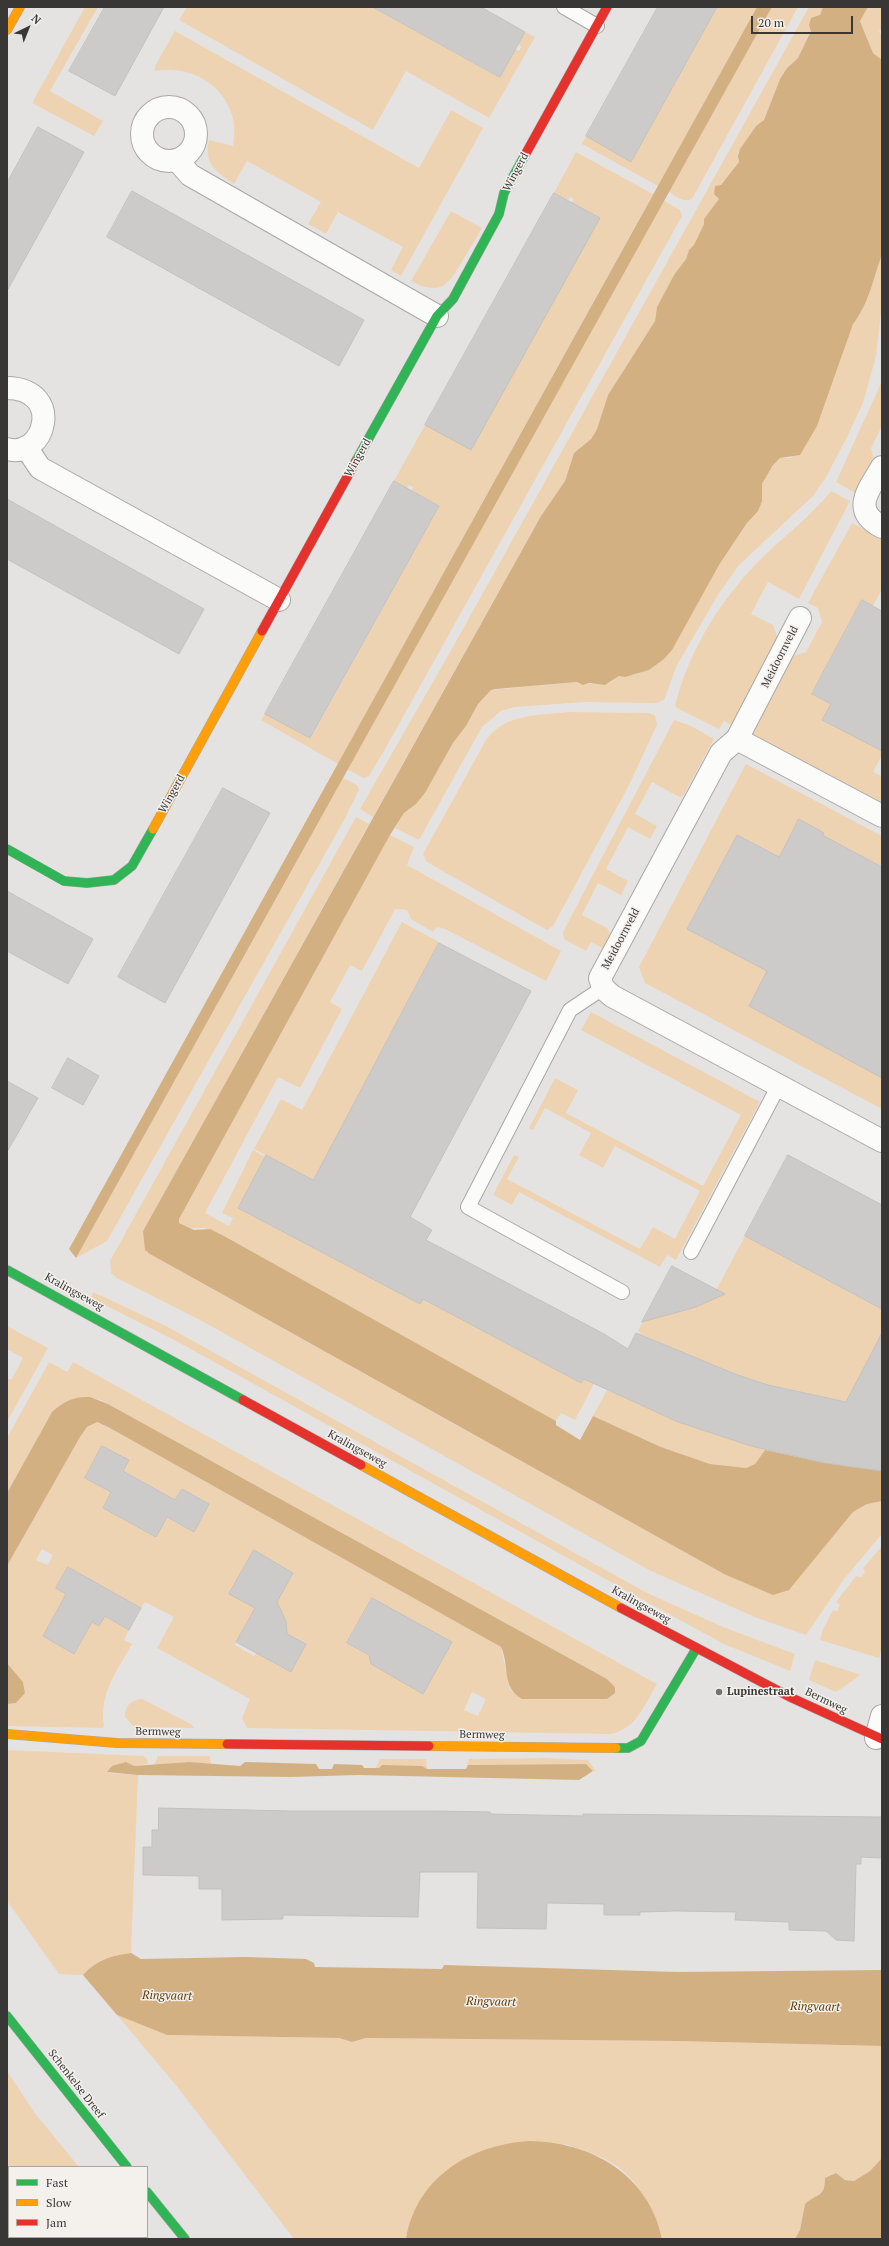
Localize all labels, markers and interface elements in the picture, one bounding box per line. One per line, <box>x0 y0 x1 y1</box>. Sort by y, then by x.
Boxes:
north arrow <box>8 8 48 48</box>
scale bar <box>753 8 855 34</box>
text: N <box>28 11 44 27</box>
text: 20 m <box>758 15 784 30</box>
street label: Wingerd <box>500 150 532 194</box>
street label: Wingerd <box>342 437 374 479</box>
street label: Meidoornveld <box>759 624 801 690</box>
street label: Wingerd <box>156 773 188 815</box>
street label: Meidoornveld <box>599 906 643 972</box>
street label: Kralingseweg <box>42 1270 106 1314</box>
street label: Kralingseweg <box>325 1427 389 1471</box>
street label: Kralingseweg <box>609 1583 673 1627</box>
place label: Lupinestraat <box>727 1685 794 1699</box>
street label: Bermweg <box>803 1685 849 1717</box>
marker: Lupinestraat <box>714 1687 724 1697</box>
street label: Bermweg <box>135 1725 181 1739</box>
street label: Bermweg <box>459 1728 505 1742</box>
water label: Ringvaart <box>142 1988 192 2004</box>
water label: Ringvaart <box>466 1994 516 2010</box>
water label: Ringvaart <box>790 1999 840 2015</box>
street label: Schenkelse Dreef <box>45 2047 107 2121</box>
legend <box>8 2166 148 2238</box>
text: Fast <box>46 2175 68 2190</box>
text: Slow <box>46 2195 71 2210</box>
text: Jam <box>46 2215 67 2230</box>

